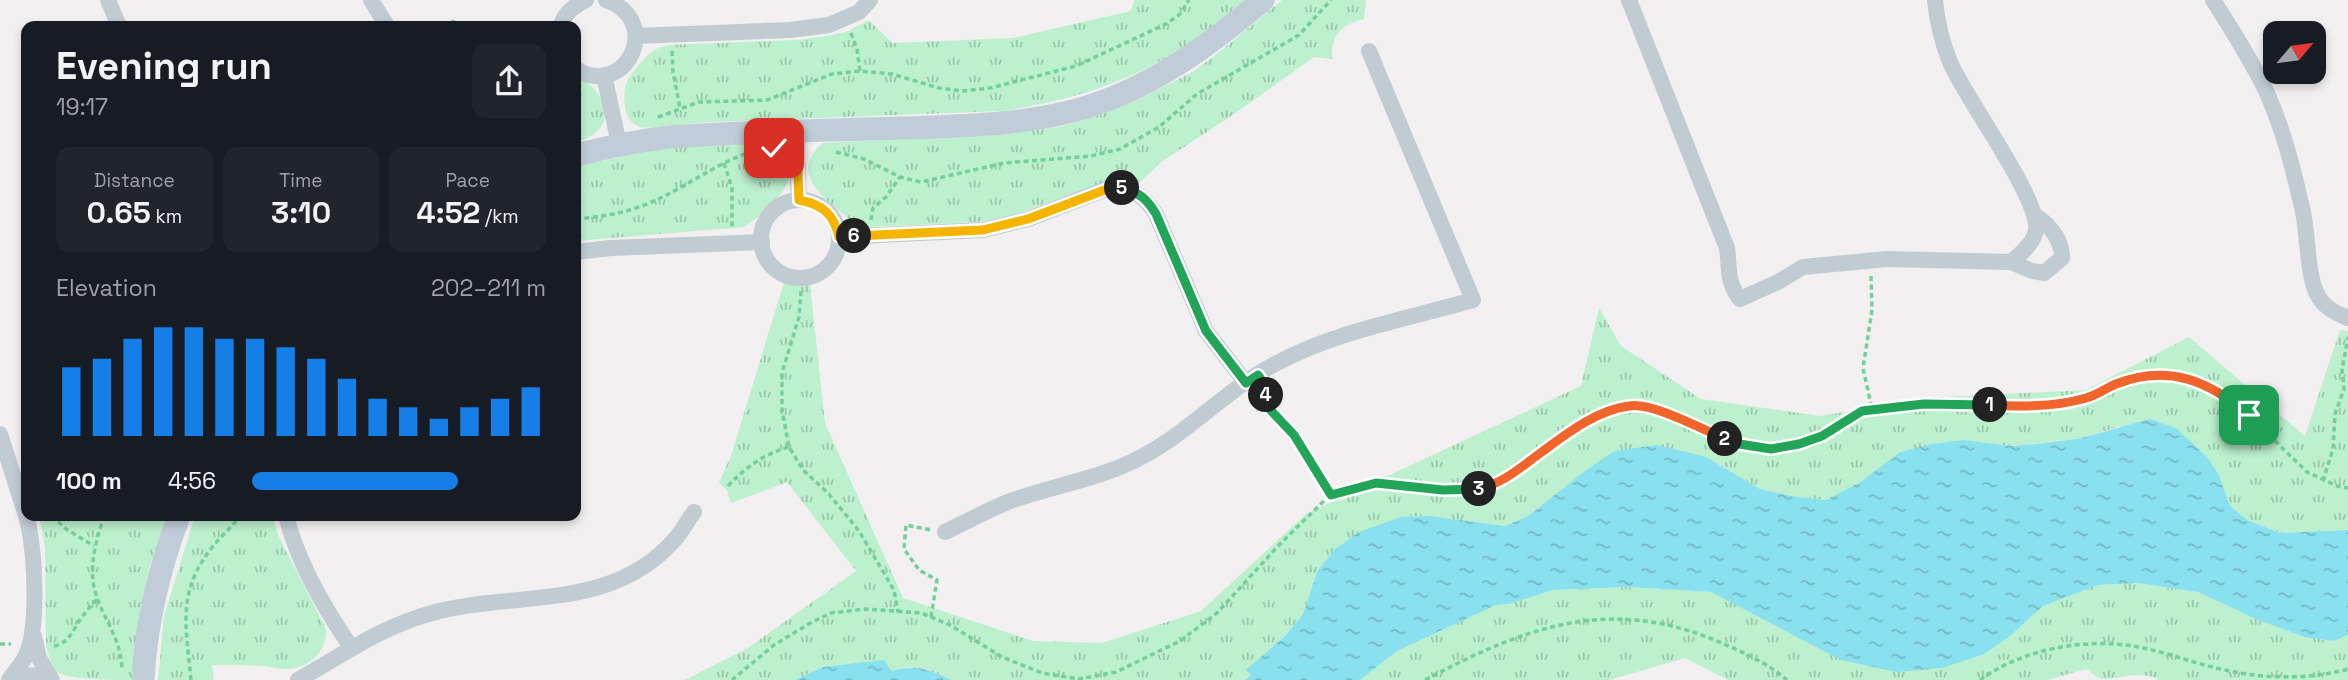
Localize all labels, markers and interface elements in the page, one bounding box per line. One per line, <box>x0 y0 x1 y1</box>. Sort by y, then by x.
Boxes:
north arrow <box>2263 21 2326 84</box>
map controls <box>2263 21 2326 84</box>
text: Evening run <box>56 42 272 90</box>
button: share <box>472 44 546 118</box>
text: 19:17 <box>56 92 108 122</box>
pin <box>744 118 804 178</box>
icon: check <box>755 129 793 167</box>
text: Distance <box>94 168 175 193</box>
text: Time <box>279 168 323 193</box>
text: Pace <box>445 168 490 193</box>
pin: 5 <box>1104 170 1140 206</box>
text: 5 <box>1116 175 1127 200</box>
text: 0.65 <box>86 193 151 232</box>
text: 3:10 <box>271 193 331 232</box>
text: 4:52 <box>417 193 480 232</box>
text: km <box>151 204 182 229</box>
text: /km <box>480 204 519 229</box>
pin: 6 <box>836 218 872 254</box>
text: 6 <box>848 223 859 248</box>
text: Elevation <box>56 273 157 303</box>
text: 202–211 m <box>431 273 546 303</box>
pin: 4 <box>1248 378 1284 412</box>
text: 4 <box>1259 382 1272 407</box>
pin <box>2219 385 2279 445</box>
pin: 1 <box>1972 388 2008 422</box>
text: 1 <box>1985 392 1994 417</box>
icon: arrive <box>2230 396 2268 434</box>
pin: 2 <box>1708 422 1742 457</box>
text: 2 <box>1719 426 1730 451</box>
text: 100 m <box>56 466 122 496</box>
text: 4:56 <box>168 466 216 496</box>
pin: 3 <box>1462 472 1496 506</box>
text: 3 <box>1473 476 1484 501</box>

